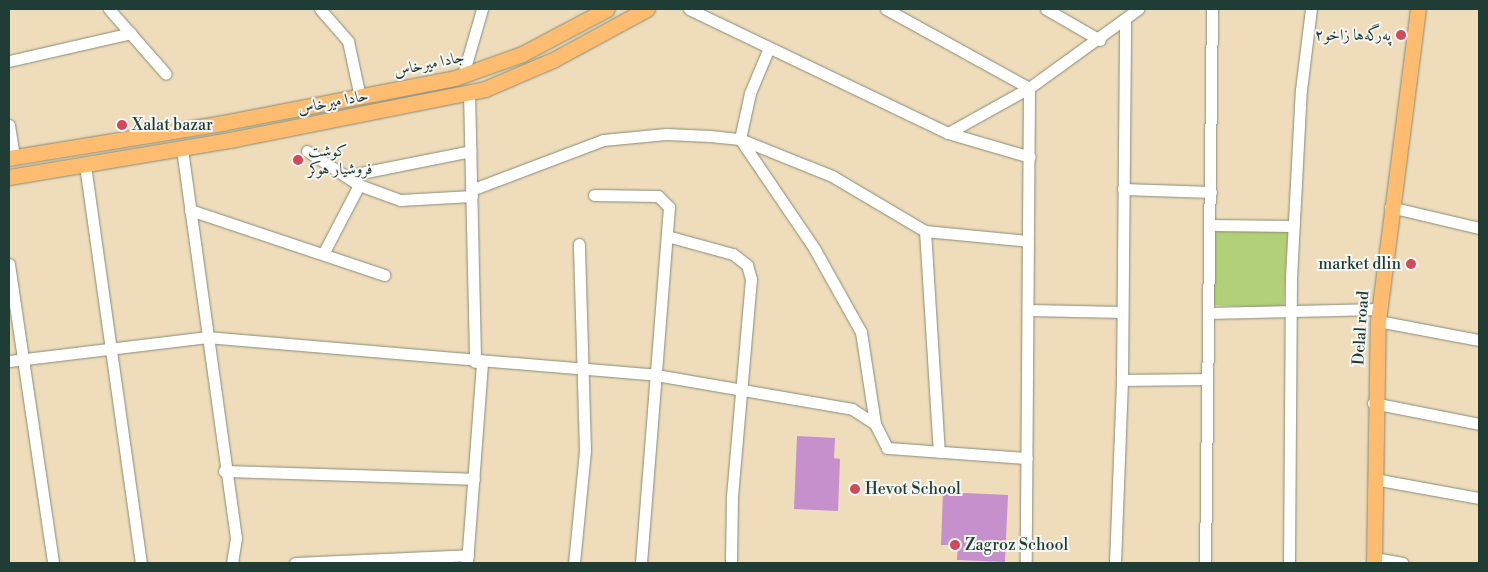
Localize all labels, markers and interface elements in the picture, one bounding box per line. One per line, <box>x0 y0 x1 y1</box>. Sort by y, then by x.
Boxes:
place label: پەرگەها زاخو۲ <box>1315 25 1391 45</box>
marker: پەرگەها زاخو۲ <box>1395 29 1407 41</box>
street label: جادا ميرخاس <box>392 47 466 81</box>
street label: حادا ميرخاس <box>296 86 370 118</box>
place label: Xalat bazar <box>132 115 213 135</box>
marker: Xalat bazar <box>116 119 128 131</box>
place label: كوشت فروشيار هوكر <box>308 141 372 179</box>
marker: كوشت فروشيار هوكر <box>292 154 304 166</box>
place label: market dlin <box>1318 254 1401 274</box>
marker: market dlin <box>1405 258 1417 270</box>
street label: Delal road <box>1349 290 1373 366</box>
place label: Hevot School <box>865 479 961 499</box>
marker: Hevot School <box>849 483 861 495</box>
place label: Zagroz School <box>965 535 1068 555</box>
marker: Zagroz School <box>949 539 961 551</box>

